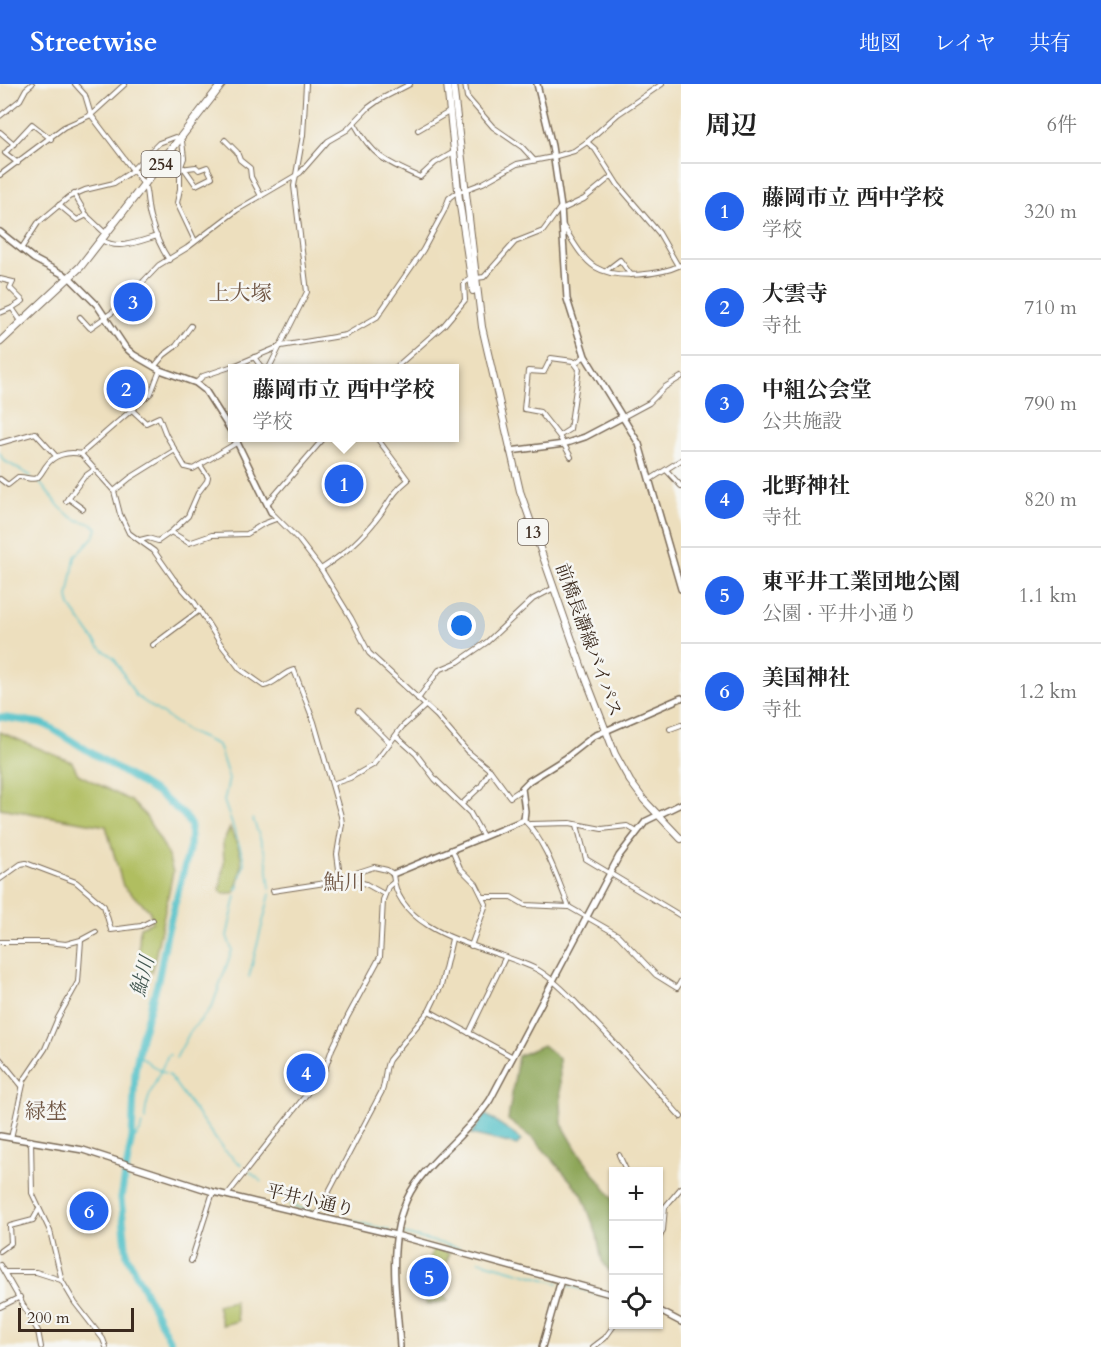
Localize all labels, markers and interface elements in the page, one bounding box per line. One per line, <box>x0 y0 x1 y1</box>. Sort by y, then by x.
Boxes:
text: Streetwise <box>30 23 158 61</box>
text: 地図 <box>859 29 901 58</box>
text: レイヤ <box>934 29 996 58</box>
text: 共有 <box>1029 29 1071 58</box>
text: 周辺 <box>705 108 757 143</box>
text: 6件 <box>1047 111 1077 138</box>
road number: 254 <box>142 151 180 177</box>
text: 藤岡市立 西中学校 <box>762 183 944 213</box>
text: 1 <box>719 198 730 225</box>
text: 320 m <box>1024 198 1077 225</box>
text: 学校 <box>762 216 802 243</box>
district label: 上大塚 <box>209 279 272 308</box>
text: 大雲寺 <box>762 279 828 309</box>
pin: 3 <box>114 280 152 324</box>
text: 2 <box>719 294 730 321</box>
text: 710 m <box>1024 294 1077 321</box>
text: 寺社 <box>762 312 802 339</box>
popup <box>228 364 459 442</box>
pin: 2 <box>106 366 146 412</box>
text: 藤岡市立 西中学校 <box>253 375 434 405</box>
text: 中組公会堂 <box>762 375 872 405</box>
text: 3 <box>719 390 730 417</box>
text: 790 m <box>1024 390 1077 417</box>
text: 学校 <box>253 408 293 435</box>
text: 公共施設 <box>762 408 842 435</box>
pin: 1 <box>324 462 364 506</box>
text: 北野神社 <box>762 471 850 501</box>
text: 4 <box>719 486 730 513</box>
text: 820 m <box>1024 486 1077 513</box>
text: 寺社 <box>762 504 802 531</box>
road number: 13 <box>518 519 548 545</box>
street label: 前橋長瀞線バイパス <box>549 560 628 720</box>
text: 東平井工業団地公園 <box>762 567 960 597</box>
text: 5 <box>719 582 730 609</box>
text: 1.1 km <box>1018 582 1077 609</box>
text: 公園 · 平井小通り <box>762 600 918 627</box>
your location <box>447 611 476 640</box>
text: 美国神社 <box>762 663 850 693</box>
text: 6 <box>719 678 730 705</box>
text: 1.2 km <box>1018 678 1077 705</box>
text: 寺社 <box>762 696 802 723</box>
district label: 鮎川 <box>323 868 365 897</box>
water label: 鮎川 <box>124 951 161 999</box>
pin: 4 <box>286 1050 326 1096</box>
district label: 緑埜 <box>25 1097 67 1126</box>
map controls <box>609 1167 663 1329</box>
button: + <box>609 1167 663 1221</box>
street label: 平井小通り <box>263 1178 357 1223</box>
pin: 6 <box>70 1188 109 1234</box>
button: − <box>609 1221 663 1275</box>
pin: 5 <box>410 1254 448 1300</box>
button: locate <box>609 1275 663 1329</box>
scale bar <box>18 1305 134 1332</box>
text: 200 m <box>27 1307 69 1329</box>

